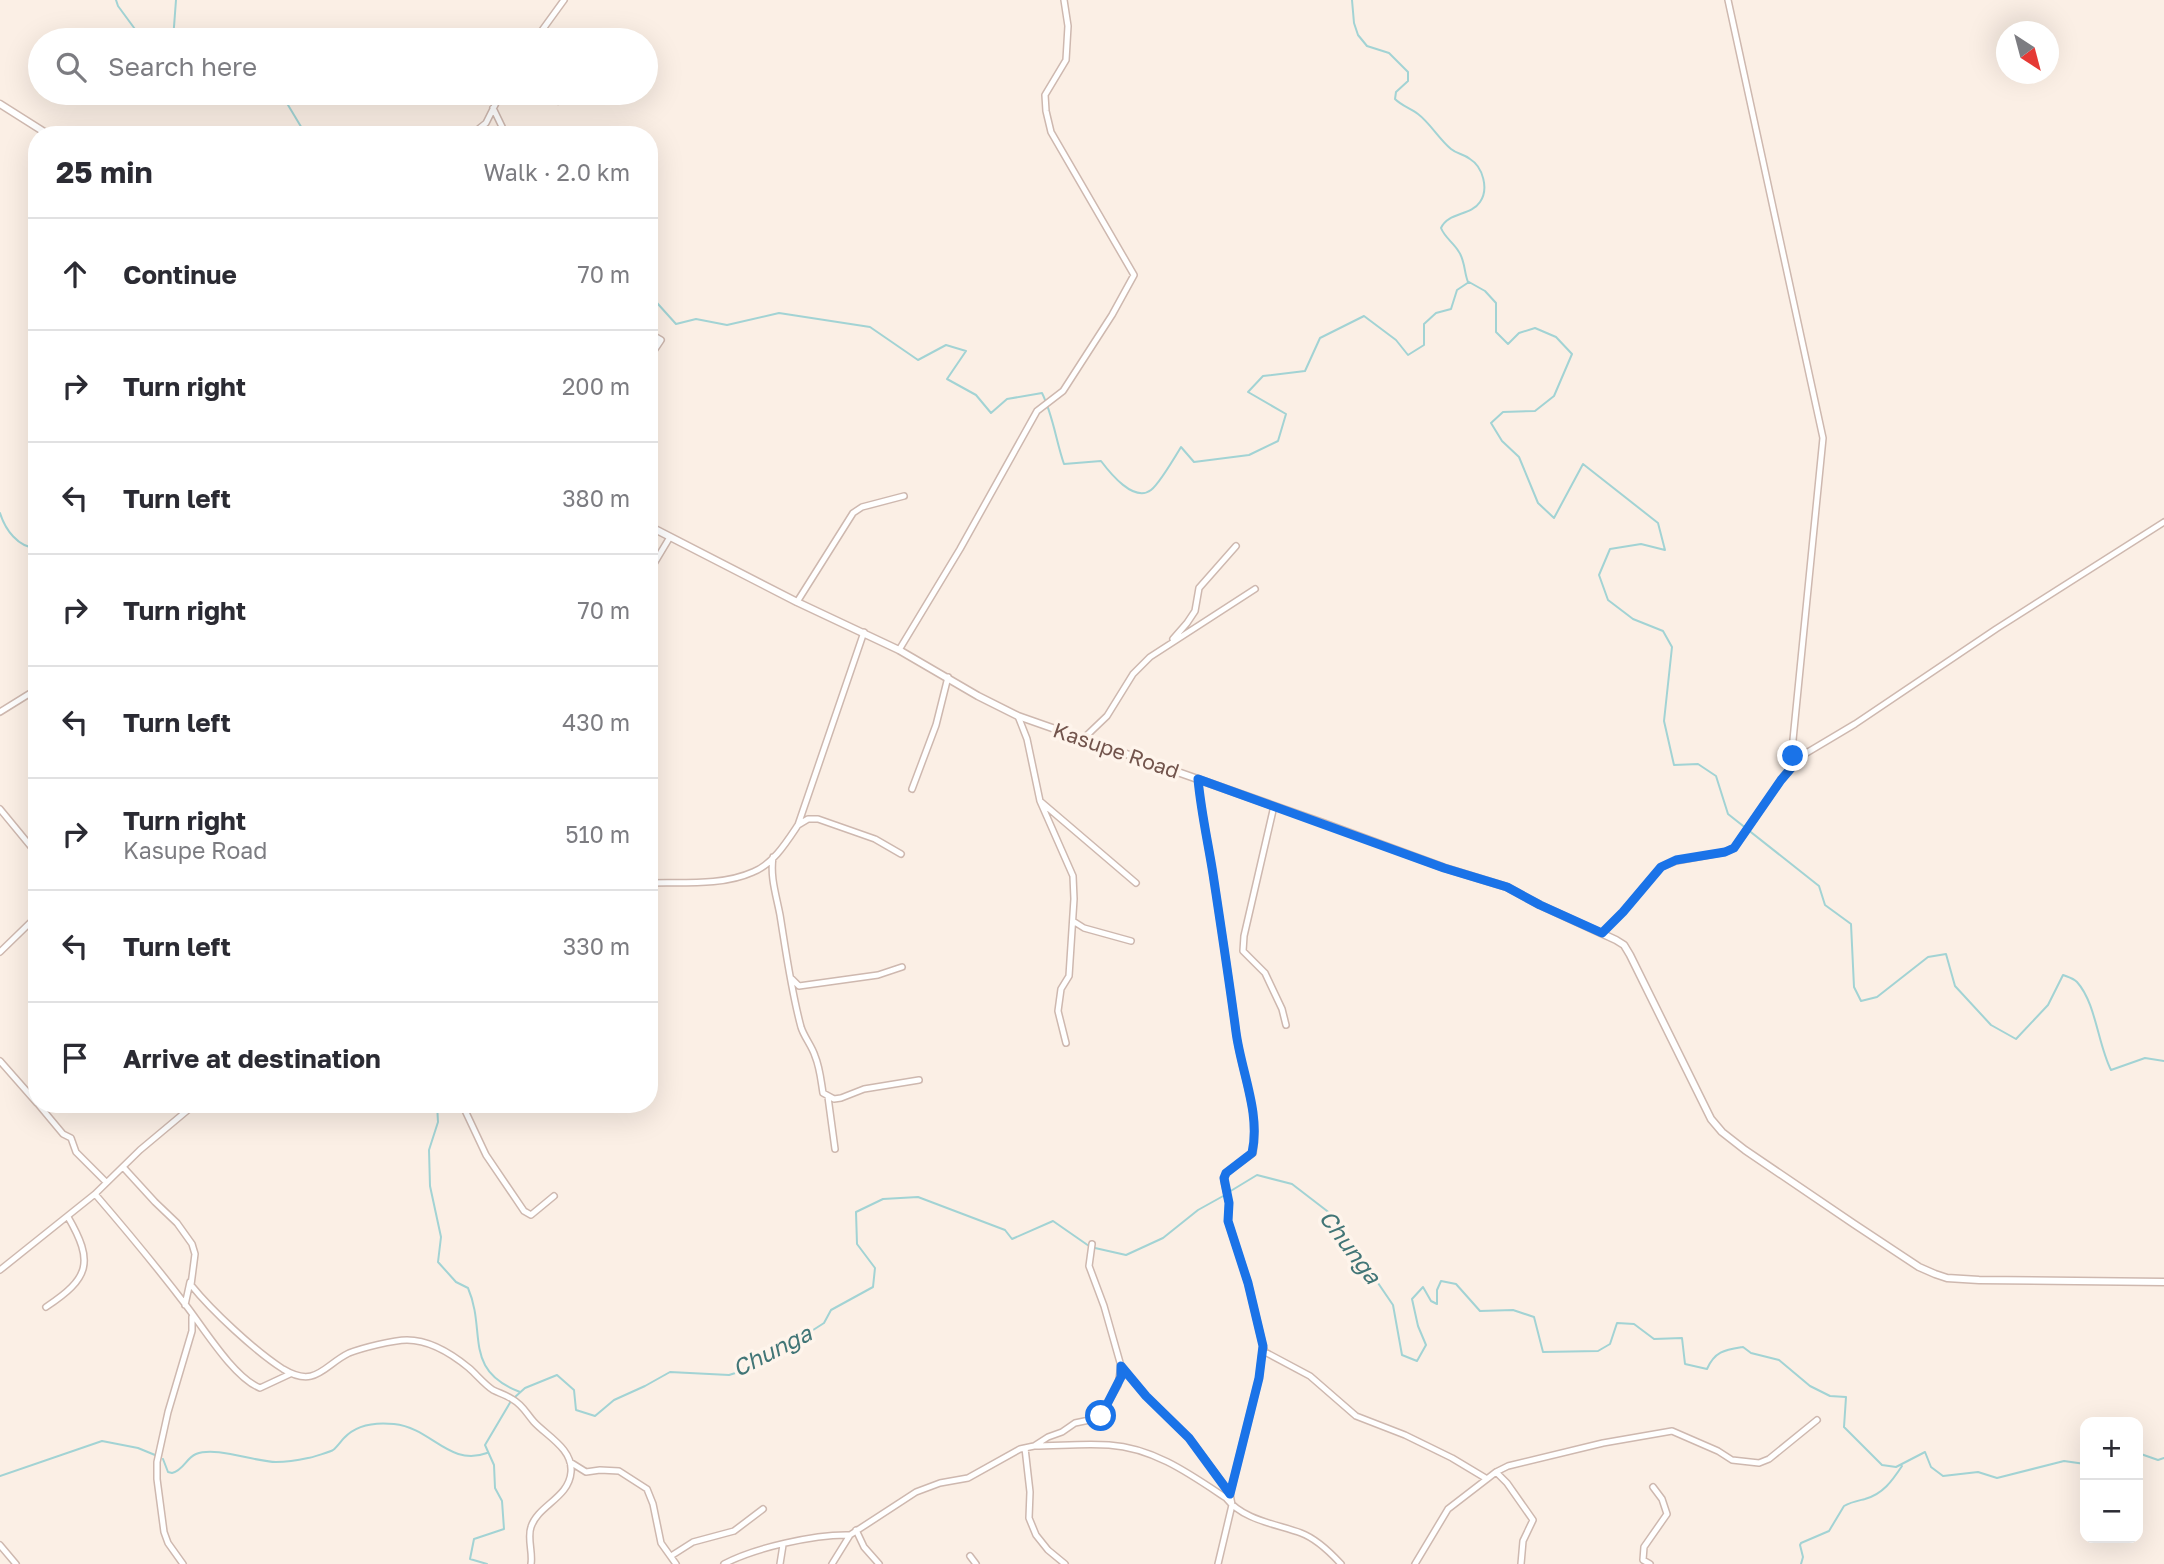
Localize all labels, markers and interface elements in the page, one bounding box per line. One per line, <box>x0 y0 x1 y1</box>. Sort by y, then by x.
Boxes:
north arrow <box>1996 21 2059 84</box>
search box <box>28 28 658 105</box>
icon: search <box>52 48 90 86</box>
text: Search here <box>108 51 257 82</box>
text: 25 min <box>56 154 153 190</box>
text: Walk · 2.0 km <box>483 158 630 186</box>
icon: ahead <box>56 255 94 293</box>
text: Continue <box>123 259 237 290</box>
text: 70 m <box>577 260 630 288</box>
icon: right <box>56 367 94 405</box>
text: Turn right <box>123 371 246 402</box>
text: 200 m <box>562 372 630 400</box>
icon: left <box>56 479 94 517</box>
text: Turn left <box>123 483 231 514</box>
text: 380 m <box>562 484 630 512</box>
icon: right <box>56 591 94 629</box>
text: Turn right <box>123 595 246 626</box>
text: 70 m <box>577 596 630 624</box>
icon: left <box>56 703 94 741</box>
text: Turn left <box>123 707 231 738</box>
text: 430 m <box>562 708 630 736</box>
street label: Kasupe Road <box>1050 716 1183 784</box>
route end <box>1777 740 1808 771</box>
text: Turn right <box>123 805 246 836</box>
icon: right <box>56 815 94 853</box>
text: 510 m <box>565 820 630 848</box>
text: Kasupe Road <box>123 836 267 864</box>
icon: left <box>56 927 94 965</box>
text: Turn left <box>123 931 231 962</box>
text: 330 m <box>563 932 630 960</box>
icon: arrive <box>56 1039 94 1077</box>
text: Arrive at destination <box>123 1043 381 1074</box>
water label: Chunga <box>1314 1204 1388 1290</box>
water label: Chunga <box>727 1318 817 1382</box>
route start <box>1085 1400 1116 1431</box>
map controls <box>2080 1417 2143 1543</box>
button: + <box>2080 1417 2143 1480</box>
button: − <box>2080 1480 2143 1543</box>

